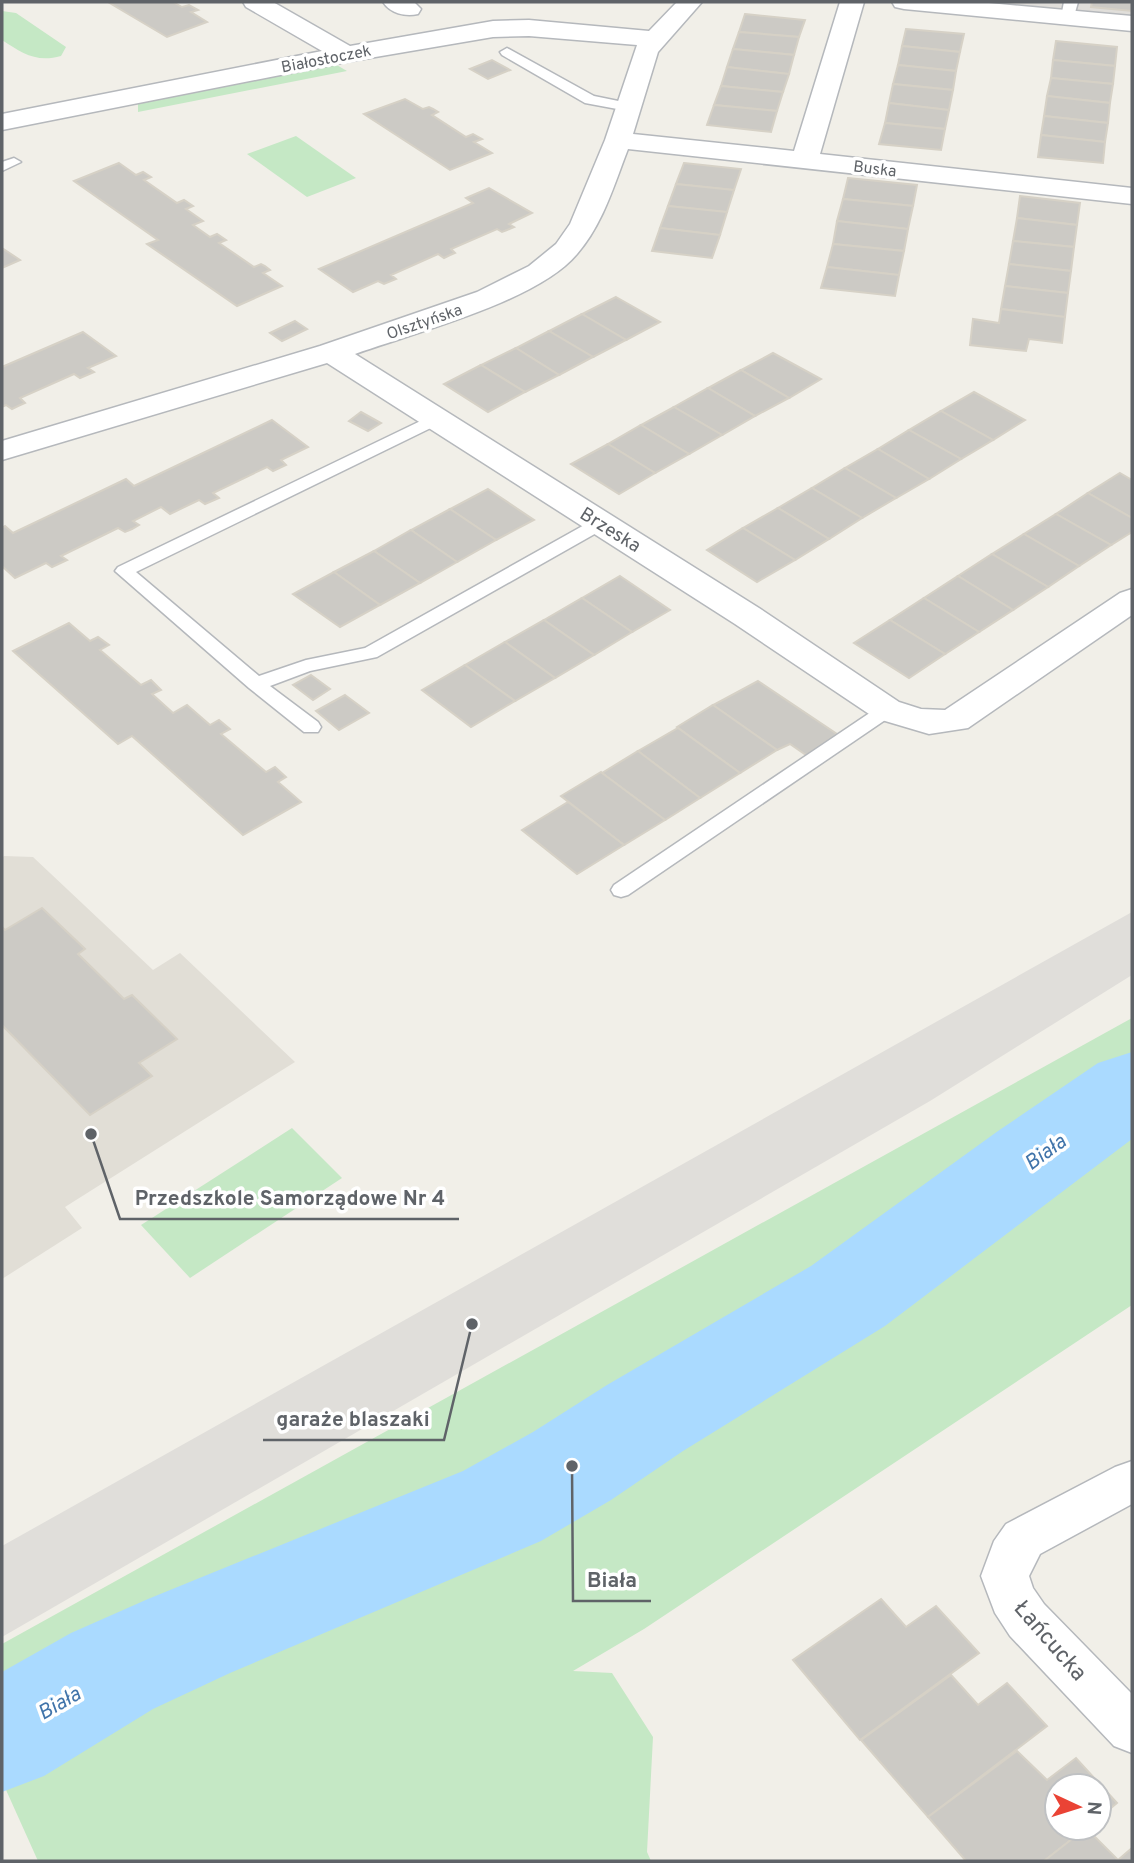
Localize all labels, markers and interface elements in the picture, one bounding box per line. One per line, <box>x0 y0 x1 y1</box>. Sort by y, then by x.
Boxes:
street label: Białostoczek <box>280 41 373 78</box>
street label: Buska <box>852 157 898 183</box>
street label: Olsztyńska <box>384 301 465 345</box>
street label: Brzeska <box>575 503 645 559</box>
water label: Biała <box>1020 1129 1072 1177</box>
callout: Przedszkole Samorządowe Nr 4 <box>120 1177 459 1219</box>
text: Przedszkole Samorządowe Nr 4 <box>135 1186 445 1213</box>
callout: garaże blaszaki <box>263 1398 444 1440</box>
text: garaże blaszaki <box>276 1407 430 1434</box>
callout: Biała <box>573 1559 651 1601</box>
text: Biała <box>587 1568 637 1595</box>
street label: Łańcucka <box>1006 1595 1092 1688</box>
water label: Biała <box>33 1681 86 1727</box>
north arrow <box>1043 1772 1113 1842</box>
text: N <box>1081 1800 1105 1816</box>

